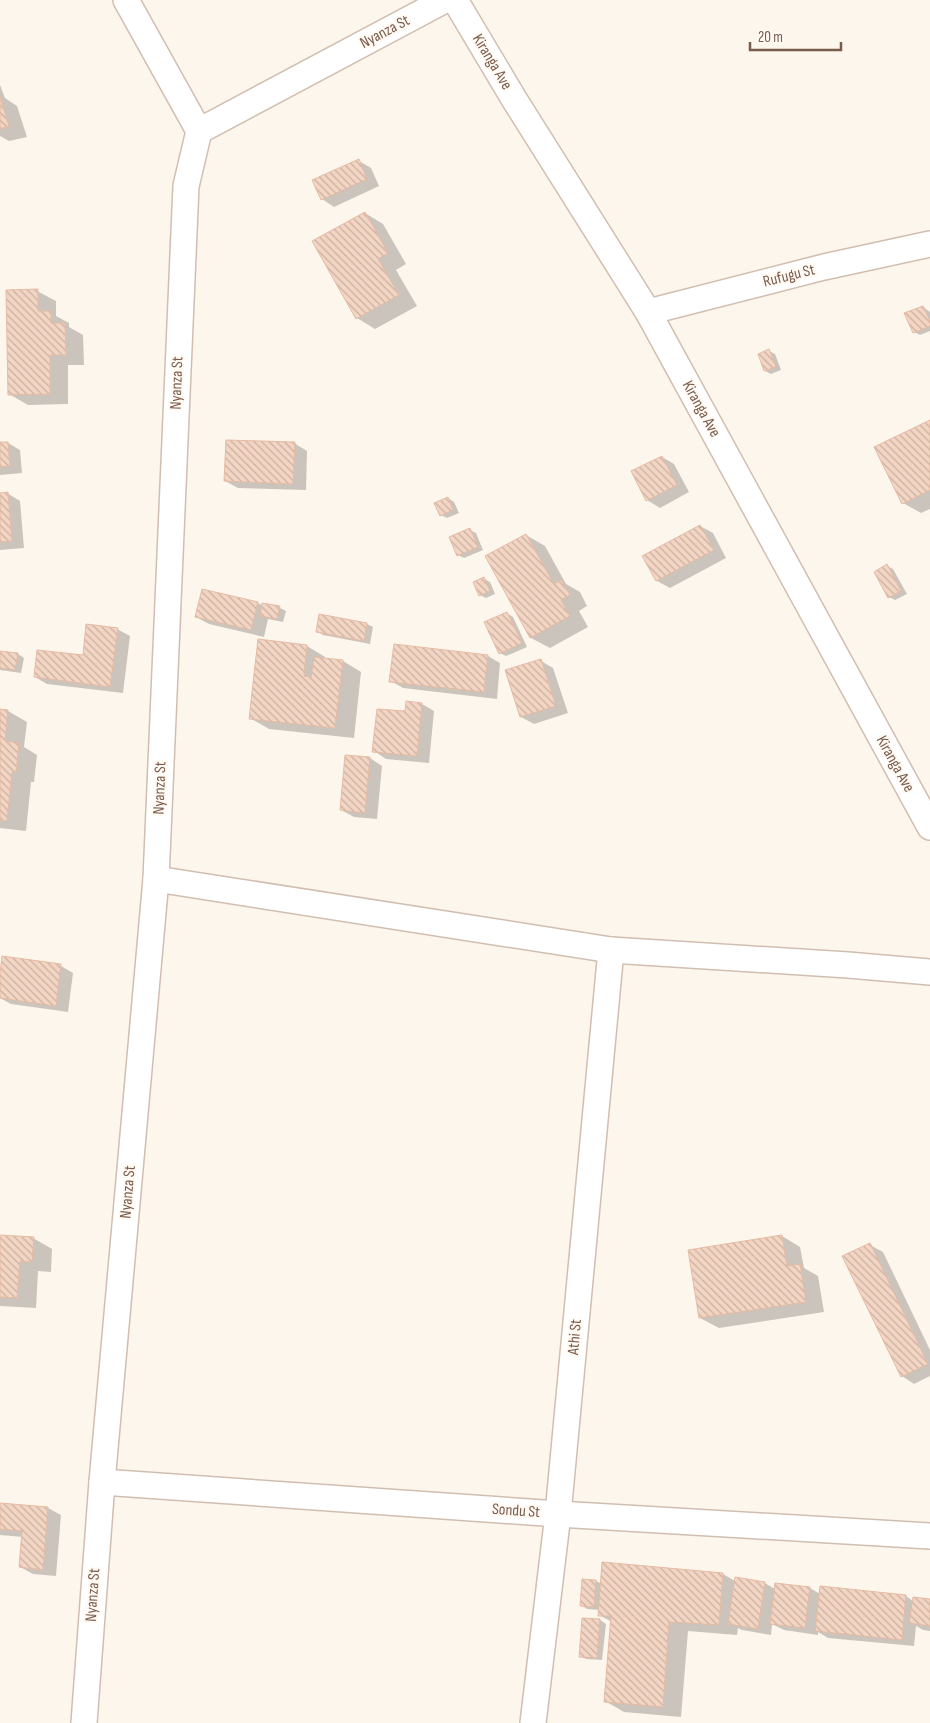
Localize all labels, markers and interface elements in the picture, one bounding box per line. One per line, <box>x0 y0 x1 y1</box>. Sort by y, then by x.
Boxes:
street label: Nyanza St <box>357 11 413 53</box>
scale bar <box>750 20 841 52</box>
text: 20 m <box>758 28 783 47</box>
street label: Kiranga Ave <box>468 31 516 93</box>
street label: Rufugu St <box>761 260 817 292</box>
street label: Nyanza St <box>167 356 187 410</box>
street label: Kiranga Ave <box>678 377 724 441</box>
street label: Kiranga Ave <box>872 732 918 796</box>
street label: Nyanza St <box>150 761 170 815</box>
street label: Nyanza St <box>116 1165 140 1219</box>
street label: Athi St <box>564 1318 586 1357</box>
street label: Sondu St <box>491 1500 541 1522</box>
street label: Nyanza St <box>82 1568 104 1622</box>

